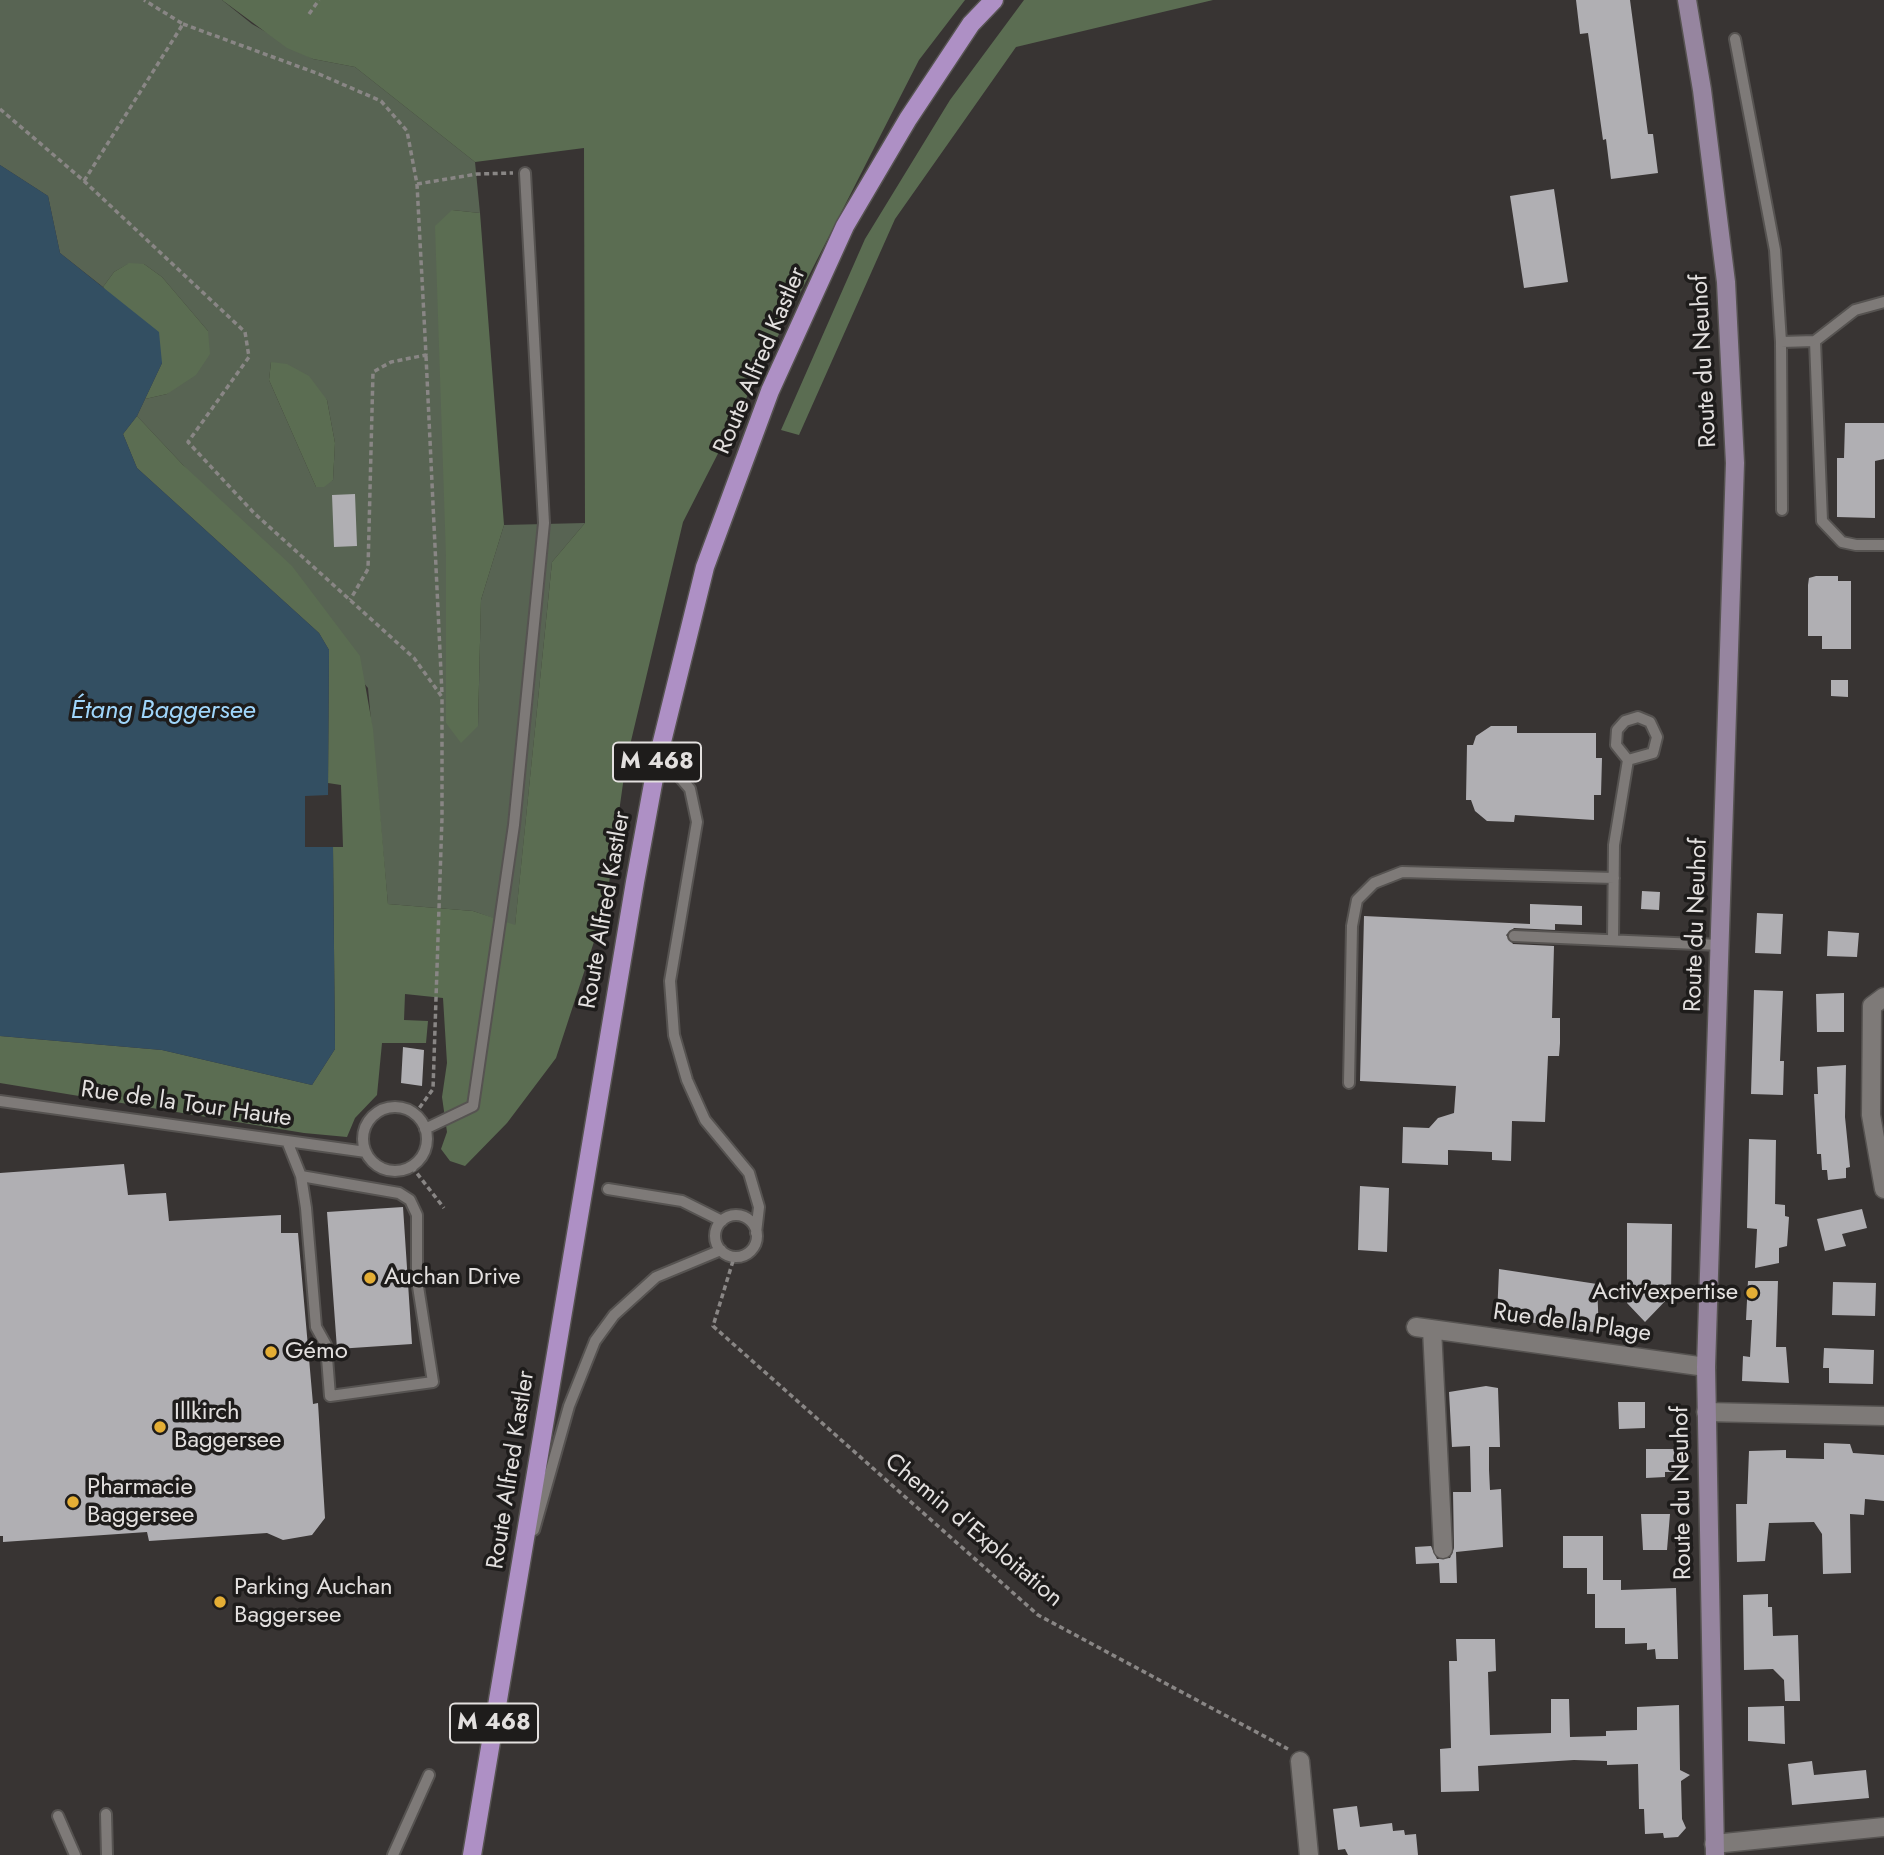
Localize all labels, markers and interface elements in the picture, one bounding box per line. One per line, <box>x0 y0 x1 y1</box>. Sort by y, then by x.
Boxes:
street label: Route Alfred Kastler <box>709 263 813 459</box>
street label: Route du Neuhof <box>1686 273 1724 449</box>
water label: Étang Baggersee <box>71 696 255 728</box>
road number: M 468 <box>613 742 701 782</box>
street label: Route Alfred Kastler <box>574 809 638 1011</box>
street label: Route du Neuhof <box>1680 838 1714 1012</box>
street label: Rue de la Tour Haute <box>79 1076 293 1134</box>
place label: Auchan Drive <box>384 1264 521 1292</box>
marker: Auchan Drive <box>362 1270 378 1286</box>
place label: Activ'expertise <box>1592 1279 1738 1307</box>
marker: Activ'expertise <box>1744 1285 1760 1301</box>
street label: Rue de la Plage <box>1491 1299 1653 1349</box>
place label: Gémo <box>285 1338 348 1366</box>
marker: Gémo <box>263 1344 279 1360</box>
street label: Route Alfred Kastler <box>482 1369 542 1571</box>
place label: Illkirch Baggersee <box>174 1399 281 1455</box>
street label: Route du Neuhof <box>1667 1406 1699 1580</box>
marker: Illkirch Baggersee <box>152 1419 168 1435</box>
street label: Chemin d'Exploitation <box>878 1448 1068 1614</box>
place label: Pharmacie Baggersee <box>87 1474 194 1530</box>
marker: Pharmacie Baggersee <box>65 1494 81 1510</box>
place label: Parking Auchan Baggersee <box>234 1574 393 1630</box>
marker: Parking Auchan Baggersee <box>212 1594 228 1610</box>
road number: M 468 <box>450 1704 538 1742</box>

